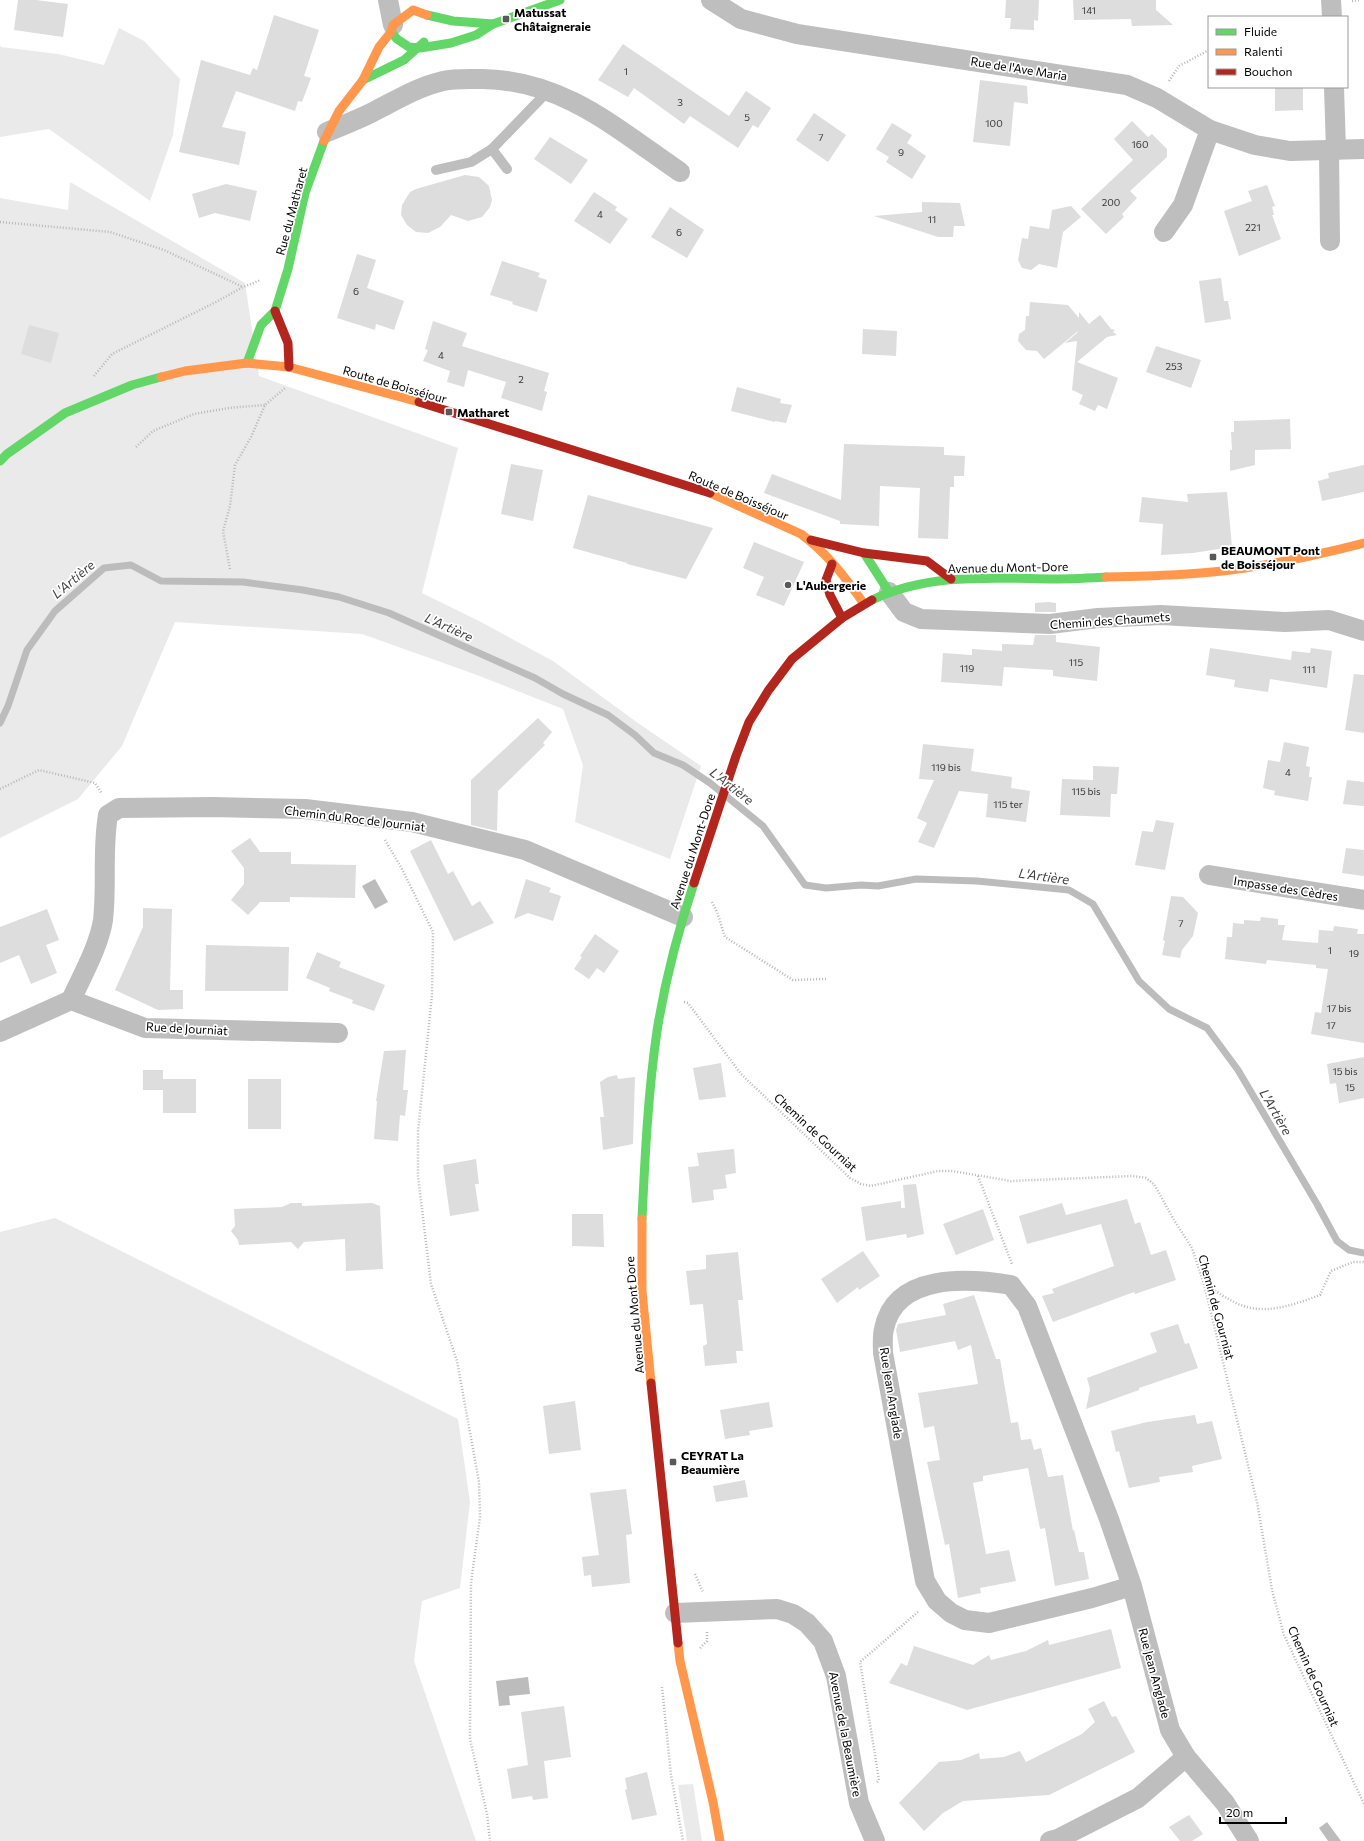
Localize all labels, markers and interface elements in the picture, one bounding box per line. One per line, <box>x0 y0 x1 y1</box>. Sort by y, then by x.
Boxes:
house number: 141 <box>1082 4 1096 16</box>
place label: Matussat Châtaigneraie <box>514 5 591 33</box>
marker: Matussat Châtaigneraie <box>501 14 511 24</box>
legend <box>1208 16 1348 88</box>
text: Fluide <box>1244 24 1277 38</box>
text: Ralenti <box>1244 44 1283 58</box>
street label: Rue de l'Ave Maria <box>970 53 1068 83</box>
text: Bouchon <box>1244 64 1292 78</box>
house number: 1 <box>624 65 628 77</box>
house number: 3 <box>677 96 683 108</box>
house number: 5 <box>744 111 750 123</box>
house number: 100 <box>985 117 1003 129</box>
house number: 7 <box>818 131 824 143</box>
house number: 160 <box>1132 138 1148 150</box>
house number: 9 <box>898 146 904 158</box>
street label: Rue du Matharet <box>273 165 310 257</box>
house number: 200 <box>1102 196 1120 208</box>
house number: 4 <box>597 208 603 220</box>
house number: 11 <box>928 213 936 225</box>
house number: 221 <box>1245 221 1261 233</box>
house number: 6 <box>676 226 682 238</box>
house number: 6 <box>353 285 359 297</box>
house number: 4 <box>438 349 444 361</box>
house number: 253 <box>1166 360 1183 372</box>
street label: Route de Boisséjour <box>341 362 449 406</box>
house number: 2 <box>518 373 524 385</box>
place label: Matharet <box>457 405 509 419</box>
marker: Matharet <box>444 407 454 417</box>
street label: Route de Boisséjour <box>687 468 791 523</box>
place label: BEAUMONT Pont de Boisséjour <box>1221 543 1320 571</box>
marker: BEAUMONT Pont de Boisséjour <box>1208 552 1218 562</box>
water label: L'Artière <box>48 556 98 601</box>
street label: Avenue du Mont-Dore <box>948 559 1068 575</box>
place label: L'Aubergerie <box>796 578 866 592</box>
marker: L'Aubergerie <box>783 580 793 590</box>
water label: L'Artière <box>422 609 476 645</box>
street label: Chemin des Chaumets <box>1049 609 1171 631</box>
house number: 115 <box>1069 656 1083 668</box>
house number: 119 <box>960 662 974 674</box>
house number: 111 <box>1303 663 1315 675</box>
house number: 119 bis <box>931 761 961 773</box>
water label: L'Artière <box>707 764 757 808</box>
house number: 4 <box>1285 766 1291 778</box>
house number: 115 bis <box>1071 785 1101 797</box>
street label: Avenue du Mont-Dore <box>667 791 717 911</box>
house number: 115 ter <box>993 798 1023 810</box>
street label: Chemin du Roc de Journiat <box>284 802 426 835</box>
water label: L'Artière <box>1018 865 1070 887</box>
street label: Impasse des Cèdres <box>1233 873 1339 903</box>
house number: 7 <box>1178 917 1184 929</box>
house number: 1 <box>1328 944 1332 956</box>
house number: 19 <box>1349 947 1359 959</box>
house number: 17 bis <box>1327 1002 1352 1014</box>
street label: Rue de Journiat <box>146 1019 228 1038</box>
house number: 17 <box>1326 1019 1336 1031</box>
house number: 15 bis <box>1333 1065 1358 1077</box>
house number: 15 <box>1345 1081 1355 1093</box>
water label: L'Artière <box>1256 1086 1296 1138</box>
street label: Chemin de Gourniat <box>772 1090 860 1174</box>
street label: Chemin de Gourniat <box>1196 1253 1238 1361</box>
street label: Avenue du Mont Dore <box>622 1256 646 1374</box>
street label: Rue Jean Anglade <box>877 1346 906 1440</box>
place label: CEYRAT La Beaumière <box>681 1448 744 1476</box>
marker: CEYRAT La Beaumière <box>668 1457 678 1467</box>
street label: Chemin de Gourniat <box>1286 1624 1342 1728</box>
street label: Rue Jean Anglade <box>1135 1626 1174 1720</box>
street label: Avenue de la Beaumière <box>827 1670 865 1798</box>
scale bar <box>1220 1799 1286 1825</box>
text: 20 m <box>1226 1805 1253 1819</box>

